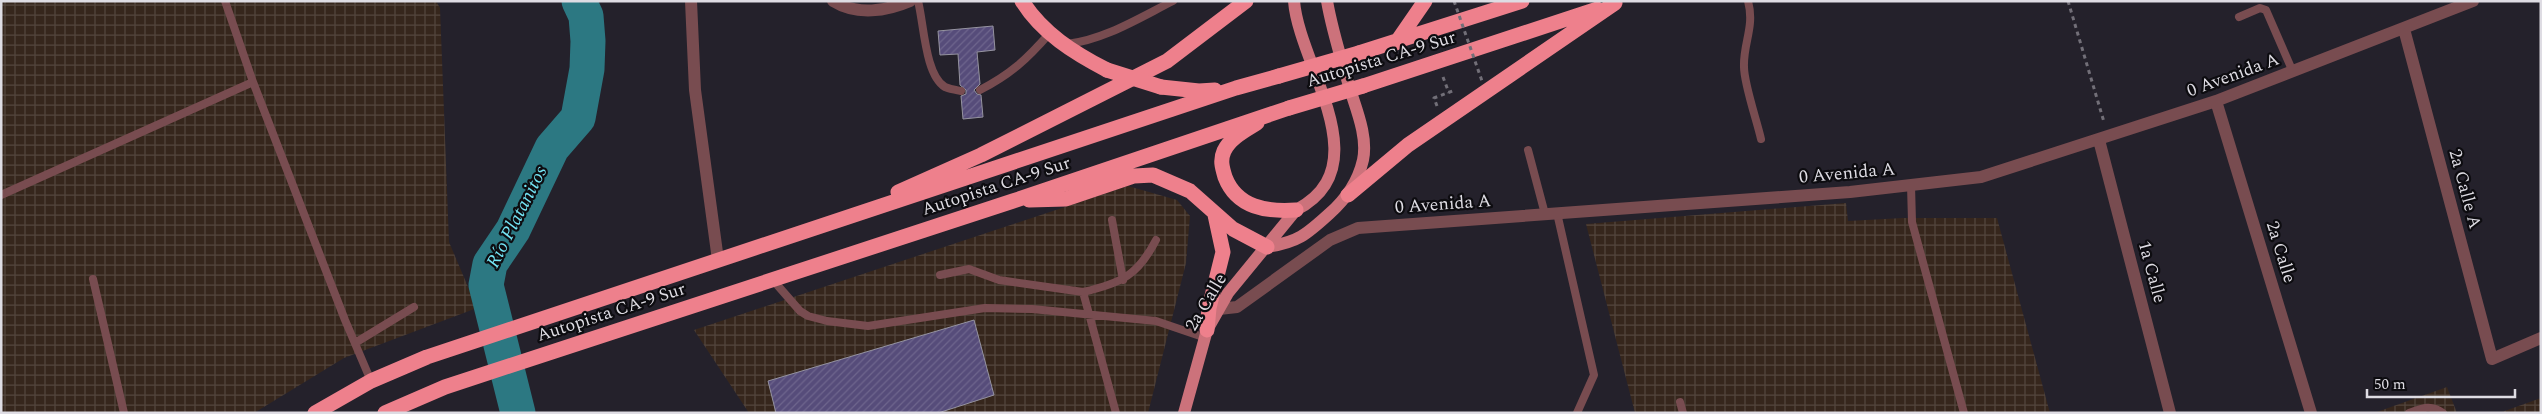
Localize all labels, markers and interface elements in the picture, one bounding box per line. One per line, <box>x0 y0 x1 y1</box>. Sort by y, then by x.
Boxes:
street label: Autopista CA-9 Sur <box>1303 23 1459 95</box>
street label: 0 Avenida A <box>2183 46 2283 104</box>
street label: 2a Calle A <box>2441 146 2489 232</box>
street label: Autopista CA-9 Sur <box>918 149 1074 223</box>
street label: 0 Avenida A <box>1798 155 1896 191</box>
water label: Río Platanitos <box>479 161 555 273</box>
street label: 0 Avenida A <box>1394 187 1492 221</box>
street label: 2a Calle <box>2259 218 2303 286</box>
street label: 1a Calle <box>2131 238 2173 306</box>
street label: 2a Calle <box>1178 268 1234 336</box>
street label: Autopista CA-9 Sur <box>533 275 689 349</box>
scale bar <box>2367 366 2514 398</box>
text: 50 m <box>2374 373 2406 396</box>

